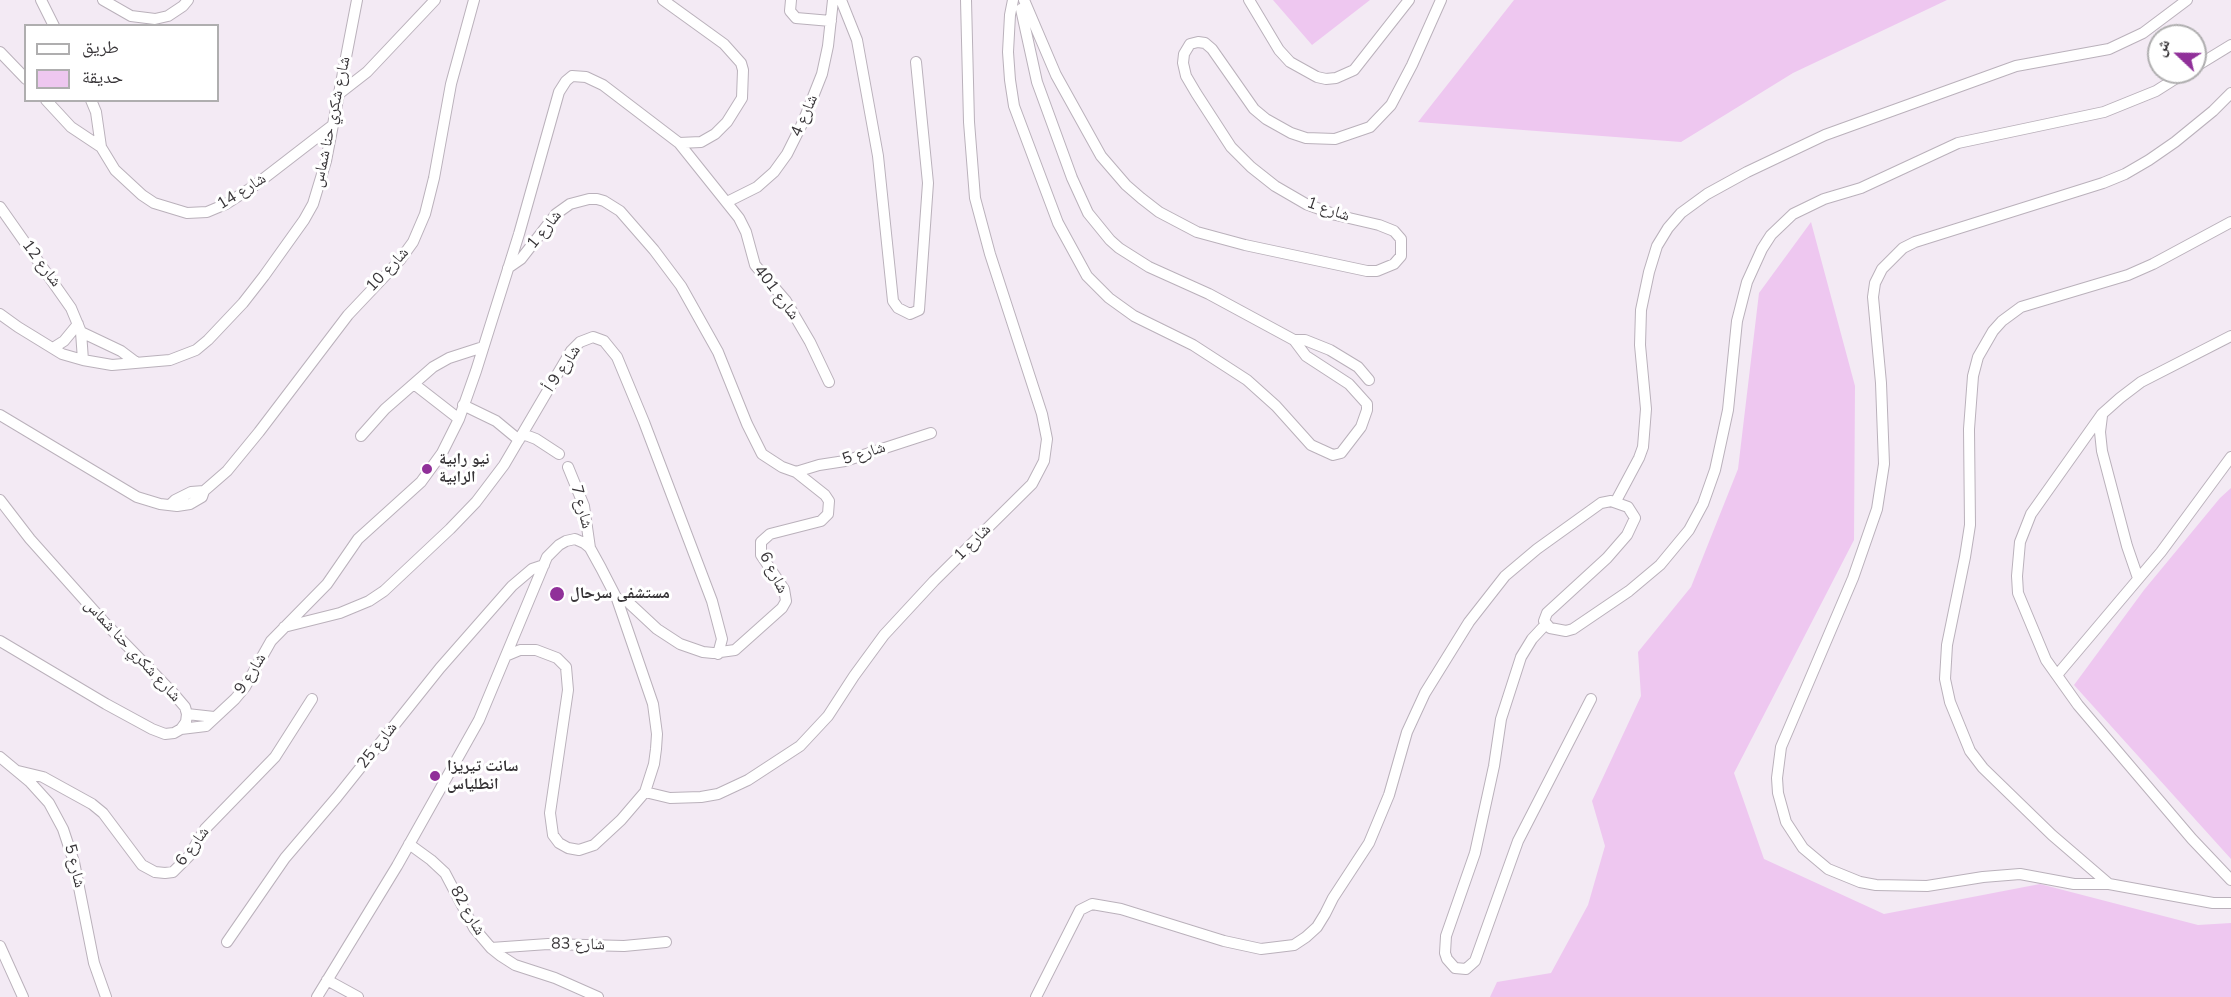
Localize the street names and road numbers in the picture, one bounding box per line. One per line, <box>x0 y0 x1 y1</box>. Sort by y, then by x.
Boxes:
street label: شارع شكري حنا شماس <box>309 55 355 189</box>
street label: شارع 4 <box>787 92 823 140</box>
street label: شارع 14 <box>214 170 270 214</box>
street label: شارع 1 <box>1304 194 1352 226</box>
street label: شارع 1 <box>524 207 566 253</box>
street label: شارع 12 <box>17 237 65 291</box>
street label: شارع 10 <box>363 244 413 296</box>
street label: شارع 401 <box>749 262 803 324</box>
street label: شارع 9 أ <box>540 342 586 396</box>
street label: شارع 5 <box>840 438 888 470</box>
street label: شارع 7 <box>566 483 596 531</box>
street label: شارع 1 <box>951 521 995 565</box>
street label: شارع 6 <box>754 549 792 597</box>
street label: شارع شكري حنا شماس <box>80 596 184 706</box>
street label: شارع 9 <box>231 650 271 698</box>
street label: شارع 25 <box>354 719 402 773</box>
street label: شارع 6 <box>172 824 214 870</box>
street label: شارع 5 <box>59 842 89 890</box>
street label: شارع 82 <box>445 883 489 939</box>
street label: شارع 83 <box>551 935 605 955</box>

